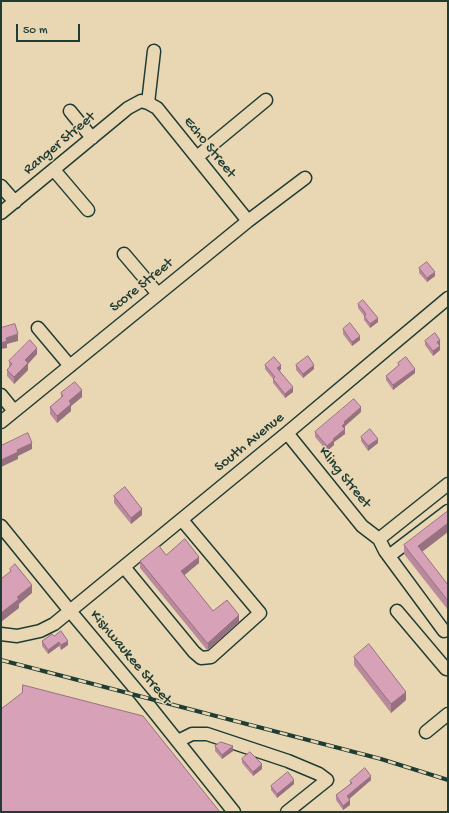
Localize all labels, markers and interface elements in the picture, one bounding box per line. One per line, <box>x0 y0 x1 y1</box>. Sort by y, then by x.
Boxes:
scale bar <box>18 16 82 42</box>
text: 50 m <box>23 24 48 38</box>
street label: Ranger Street <box>20 109 100 179</box>
street label: Echo Street <box>179 114 239 182</box>
street label: Score Street <box>107 255 177 317</box>
street label: South Avenue <box>211 409 289 477</box>
street label: Kling Street <box>314 444 374 512</box>
street label: Kishwaukee Street <box>85 607 175 709</box>

